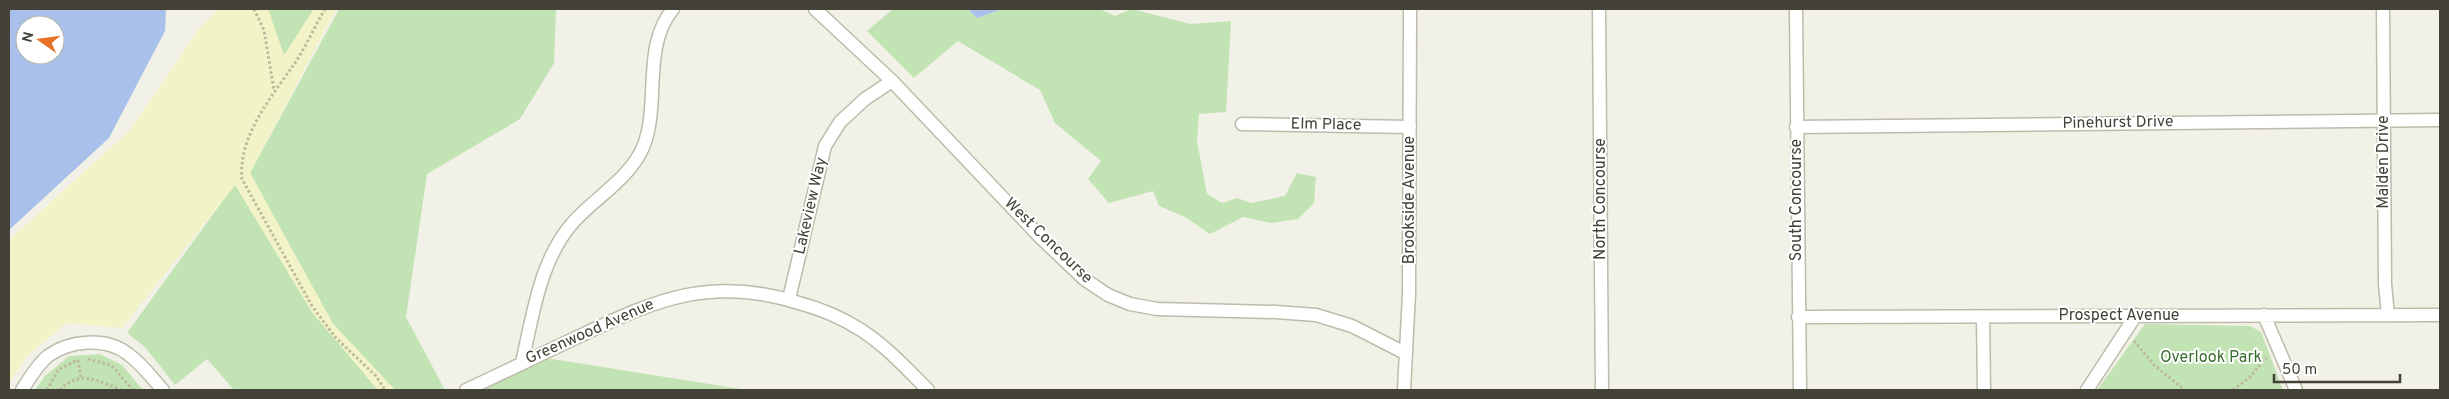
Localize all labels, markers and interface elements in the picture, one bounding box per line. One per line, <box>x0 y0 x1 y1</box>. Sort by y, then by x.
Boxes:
north arrow <box>15 15 65 65</box>
text: N <box>19 30 38 44</box>
street label: Pinehurst Drive <box>2062 112 2174 134</box>
street label: Elm Place <box>1290 114 1362 136</box>
street label: Malden Drive <box>2374 115 2394 209</box>
street label: Brookside Avenue <box>1400 136 1420 264</box>
street label: North Concourse <box>1591 138 1611 260</box>
street label: South Concourse <box>1787 139 1807 261</box>
street label: Lakeview Way <box>790 155 832 257</box>
street label: West Concourse <box>1000 194 1096 288</box>
street label: Greenwood Avenue <box>523 295 657 369</box>
street label: Prospect Avenue <box>2059 306 2179 326</box>
park label: Overlook Park <box>2160 348 2262 368</box>
scale bar <box>2274 352 2400 384</box>
text: 50 m <box>2282 361 2317 380</box>

